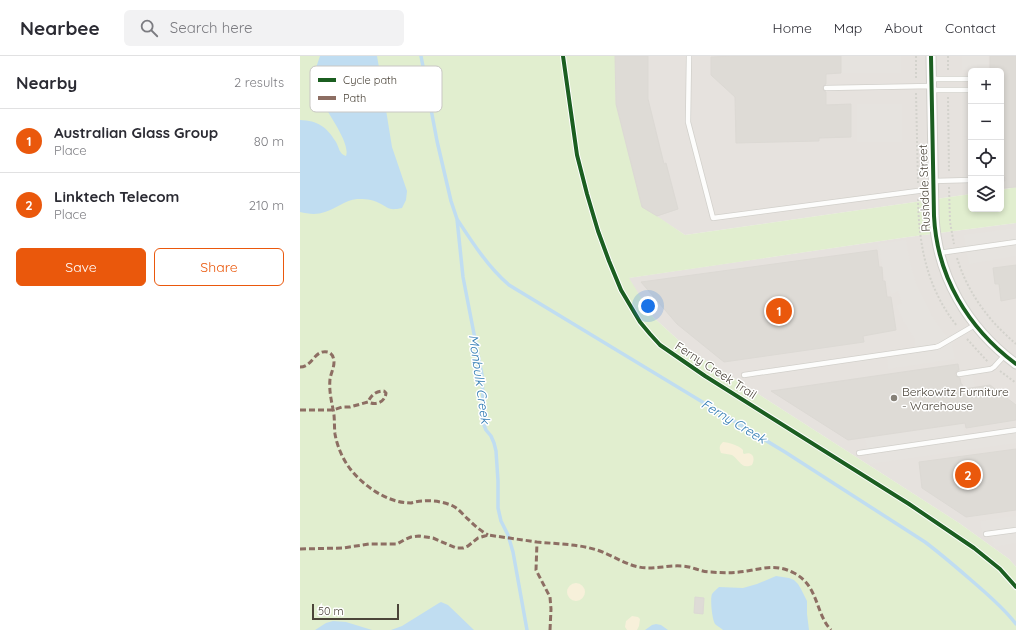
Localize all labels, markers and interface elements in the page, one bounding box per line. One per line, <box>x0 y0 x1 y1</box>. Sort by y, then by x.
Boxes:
search box <box>124 10 404 46</box>
text: Nearbee <box>20 16 100 40</box>
icon: search <box>138 17 160 39</box>
text: Search here <box>170 18 253 37</box>
text: Home <box>773 19 812 37</box>
text: Map <box>834 19 862 37</box>
text: About <box>884 19 923 37</box>
text: Contact <box>945 19 996 37</box>
legend <box>310 66 442 112</box>
map controls <box>968 68 1004 212</box>
button: + <box>968 68 1004 104</box>
text: Nearby <box>16 72 77 93</box>
text: Cycle path <box>343 73 397 87</box>
text: 2 results <box>234 74 284 90</box>
text: Path <box>343 91 366 105</box>
button: − <box>968 104 1004 140</box>
text: Australian Glass Group <box>54 123 218 142</box>
text: 1 <box>26 133 32 149</box>
text: 80 m <box>254 133 284 149</box>
button: locate <box>968 140 1004 176</box>
text: Place <box>54 142 87 158</box>
street label: Rushdale Street <box>915 144 933 232</box>
button: layers <box>968 176 1004 212</box>
text: Linktech Telecom <box>54 187 179 206</box>
text: 2 <box>25 197 33 213</box>
text: 210 m <box>249 197 284 213</box>
text: Place <box>54 206 87 222</box>
button: Save <box>16 248 146 286</box>
button: Share <box>154 248 284 286</box>
your location <box>638 296 658 316</box>
pin: 1 <box>766 296 792 326</box>
water label: Monbulk Creek <box>466 333 494 426</box>
street label: Ferny Creek Trail <box>672 338 760 402</box>
place label: Berkowitz Furniture - Warehouse <box>902 384 1009 413</box>
marker: Berkowitz Furniture - Warehouse <box>889 393 899 403</box>
water label: Ferny Creek <box>699 395 770 447</box>
pin: 2 <box>955 460 981 490</box>
scale bar <box>312 602 399 621</box>
text: 50 m <box>318 604 344 618</box>

